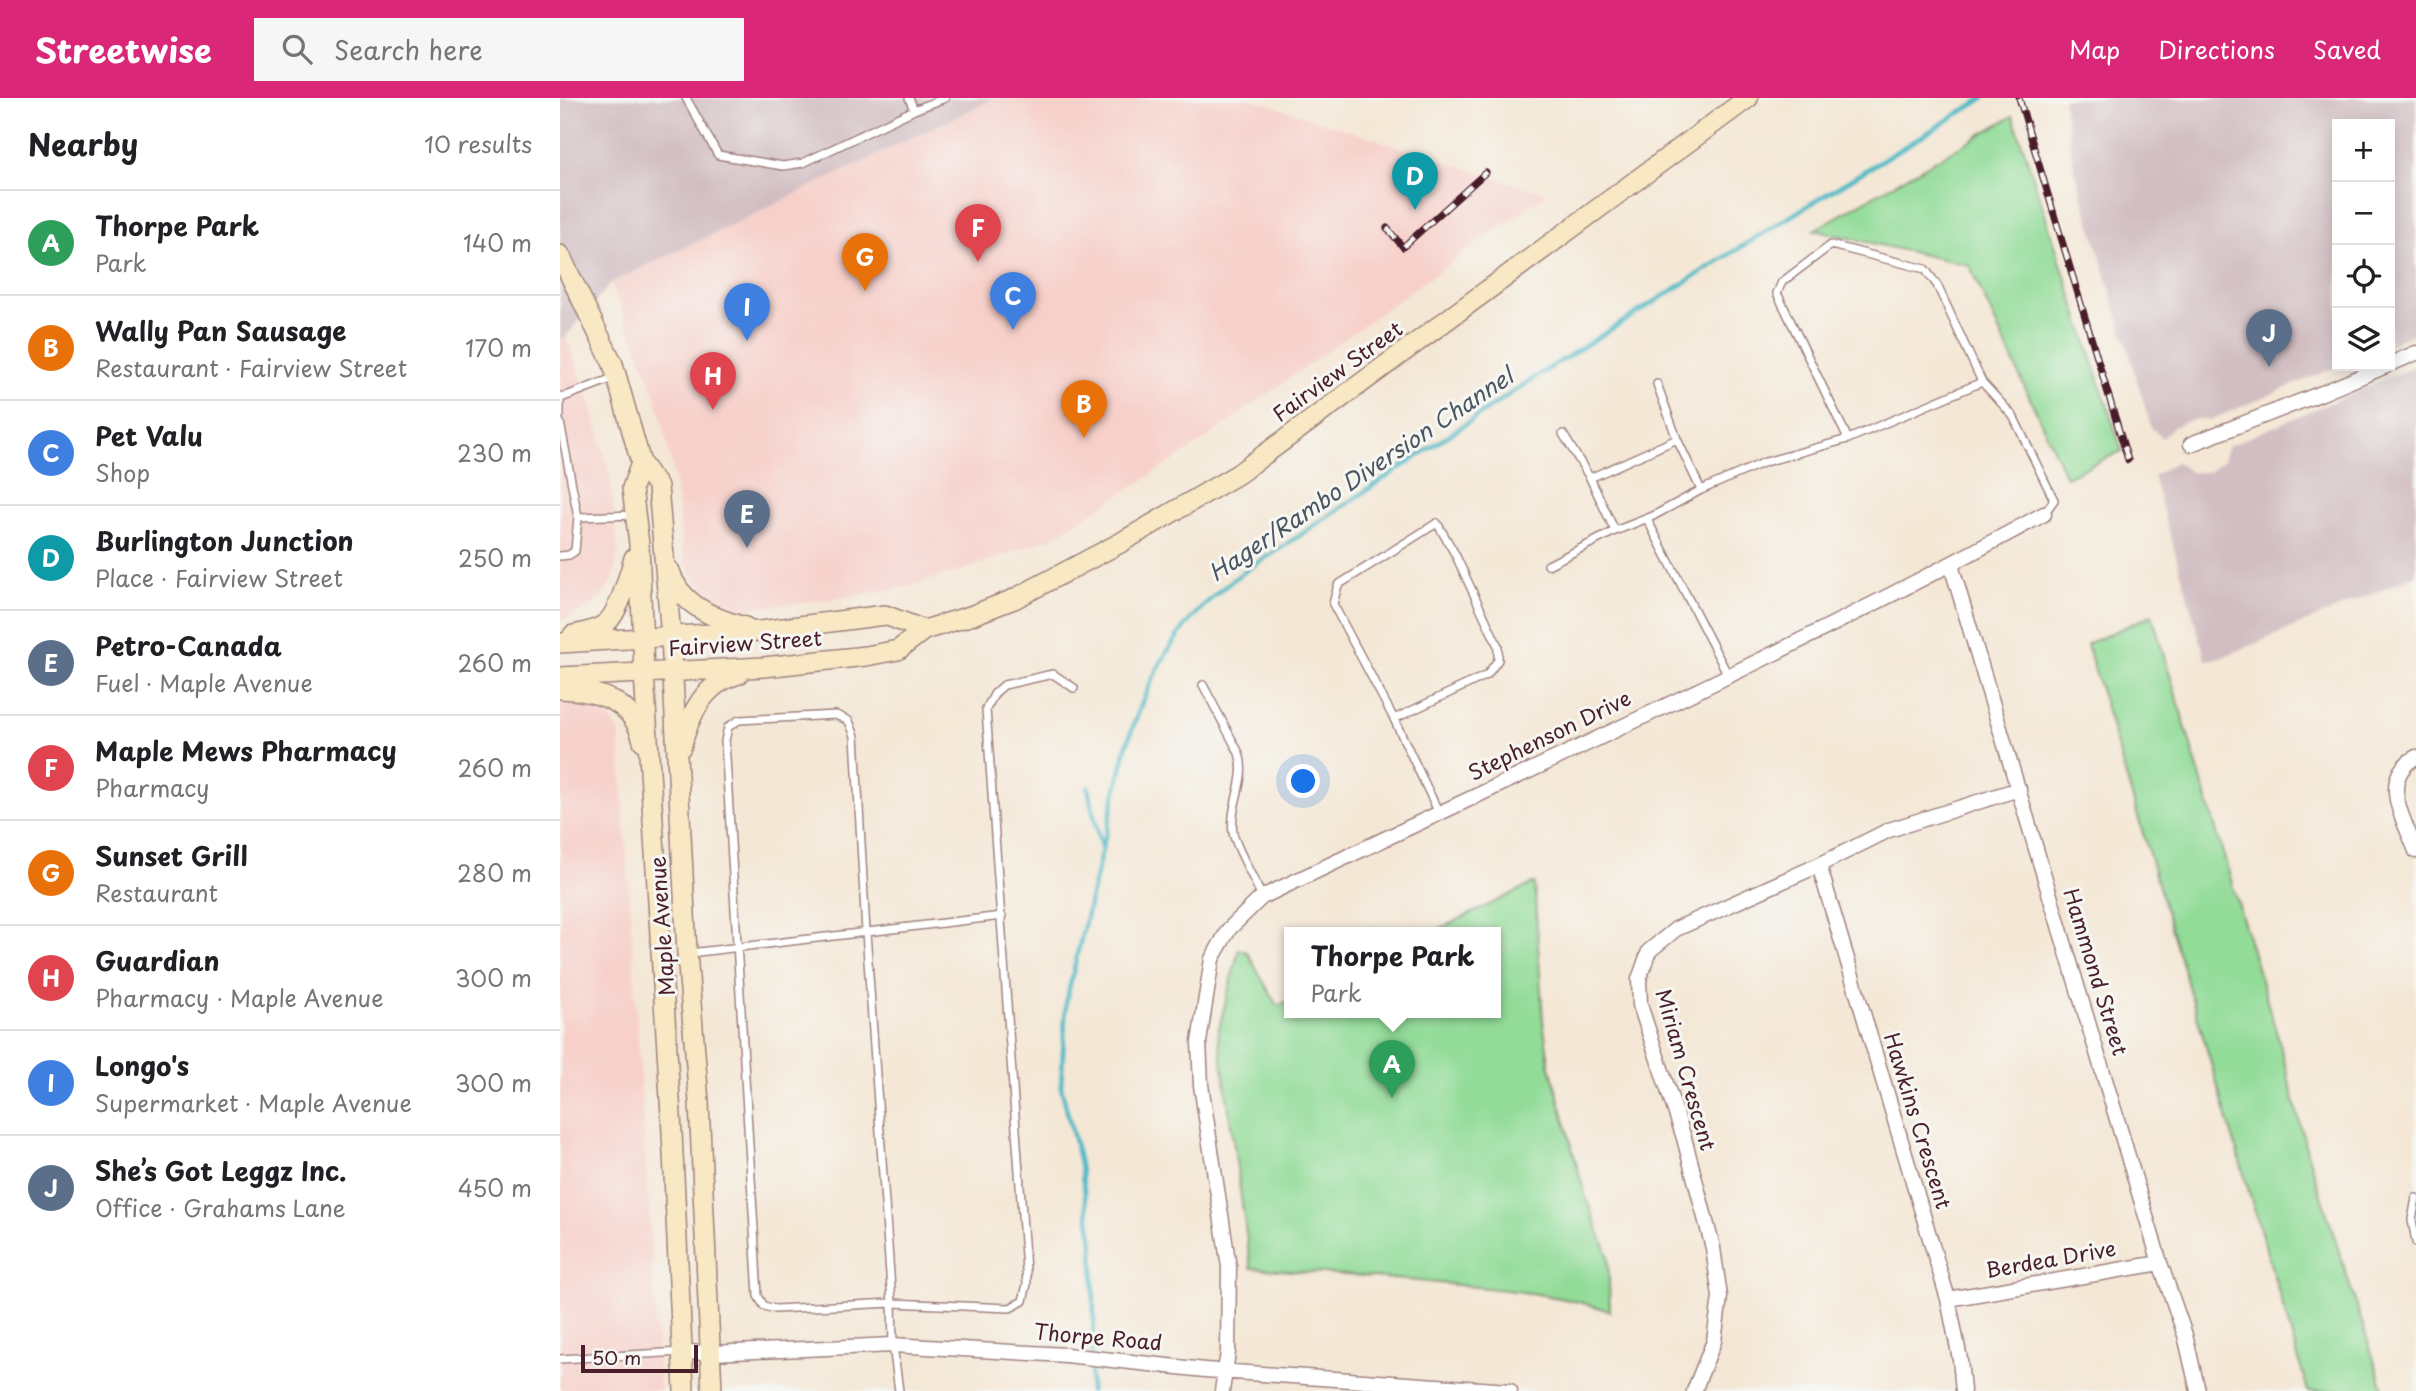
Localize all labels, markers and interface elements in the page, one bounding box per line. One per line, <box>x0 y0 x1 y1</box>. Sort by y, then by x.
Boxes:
search box <box>254 18 744 81</box>
text: Streetwise <box>35 24 212 74</box>
icon: search <box>278 30 316 68</box>
text: Search here <box>334 30 483 69</box>
text: Map <box>2069 31 2120 67</box>
text: Directions <box>2158 31 2275 67</box>
text: Saved <box>2313 31 2381 67</box>
map controls <box>2332 119 2395 371</box>
button: + <box>2332 119 2395 182</box>
text: Nearby <box>28 121 138 166</box>
text: 10 results <box>424 126 532 161</box>
pin: D <box>1392 152 1438 210</box>
button: − <box>2332 182 2395 245</box>
pin: F <box>955 204 1001 262</box>
text: Thorpe Park <box>95 206 259 245</box>
text: A <box>42 225 60 260</box>
text: 140 m <box>463 225 532 260</box>
pin: G <box>842 233 888 291</box>
text: Park <box>95 245 146 280</box>
button: locate <box>2332 245 2395 308</box>
pin: C <box>990 272 1036 330</box>
pin: I <box>724 283 770 341</box>
button: layers <box>2332 308 2395 371</box>
pin: J <box>2246 309 2292 367</box>
text: Wally Pan Sausage <box>95 311 346 350</box>
street label: Fairview Street <box>1265 312 1408 429</box>
text: B <box>43 330 59 365</box>
text: 170 m <box>465 330 532 365</box>
text: Restaurant · Fairview Street <box>95 350 407 385</box>
pin: H <box>690 352 736 410</box>
water label: Hager/Rambo Diversion Channel <box>1201 356 1523 589</box>
pin: B <box>1061 380 1107 438</box>
text: Pet Valu <box>95 416 203 455</box>
text: C <box>42 435 60 470</box>
text: 230 m <box>457 435 532 470</box>
text: Shop <box>95 455 150 490</box>
pin: E <box>724 490 770 548</box>
text: Burlington Junction <box>95 521 353 560</box>
text: D <box>42 540 60 575</box>
text: 250 m <box>458 540 532 575</box>
text: Place · Fairview Street <box>95 560 343 595</box>
street label: Fairview Street <box>667 621 823 663</box>
text: Petro-Canada <box>95 626 282 665</box>
text: E <box>44 645 58 680</box>
text: 260 m <box>457 645 532 680</box>
text: Fuel · Maple Avenue <box>95 665 313 700</box>
street label: Stephenson Drive <box>1462 681 1636 787</box>
text: Maple Mews Pharmacy <box>95 731 397 770</box>
text: F <box>44 750 58 785</box>
text: 260 m <box>457 750 532 785</box>
your location <box>1286 764 1320 798</box>
text: Pharmacy <box>95 770 209 805</box>
text: Sunset Grill <box>95 836 248 875</box>
text: G <box>42 855 60 890</box>
text: 280 m <box>457 855 532 890</box>
street label: Maple Avenue <box>640 855 682 997</box>
text: Restaurant <box>95 875 218 910</box>
street label: Hammond Street <box>2056 884 2138 1059</box>
popup <box>1284 927 1501 1018</box>
text: Thorpe Park <box>1310 936 1475 975</box>
text: Guardian <box>95 941 220 980</box>
text: H <box>42 960 60 995</box>
text: 300 m <box>455 960 532 995</box>
text: Park <box>1310 975 1362 1010</box>
text: Pharmacy · Maple Avenue <box>95 980 384 1015</box>
street label: Miriam Crescent <box>1649 985 1725 1154</box>
street label: Hawkins Crescent <box>1877 1028 1961 1213</box>
pin: A <box>1369 1040 1415 1098</box>
text: Longo's <box>95 1046 189 1085</box>
text: I <box>47 1065 55 1100</box>
text: 300 m <box>455 1065 532 1100</box>
text: Supermarket · Maple Avenue <box>95 1085 412 1120</box>
text: She’s Got Leggz Inc. <box>95 1151 346 1190</box>
text: J <box>44 1170 58 1205</box>
text: 450 m <box>458 1170 532 1205</box>
text: Office · Grahams Lane <box>95 1190 346 1225</box>
street label: Berdea Drive <box>1983 1231 2118 1285</box>
street label: Thorpe Road <box>1033 1314 1164 1358</box>
scale bar <box>581 1342 698 1374</box>
text: 50 m <box>592 1343 641 1371</box>

